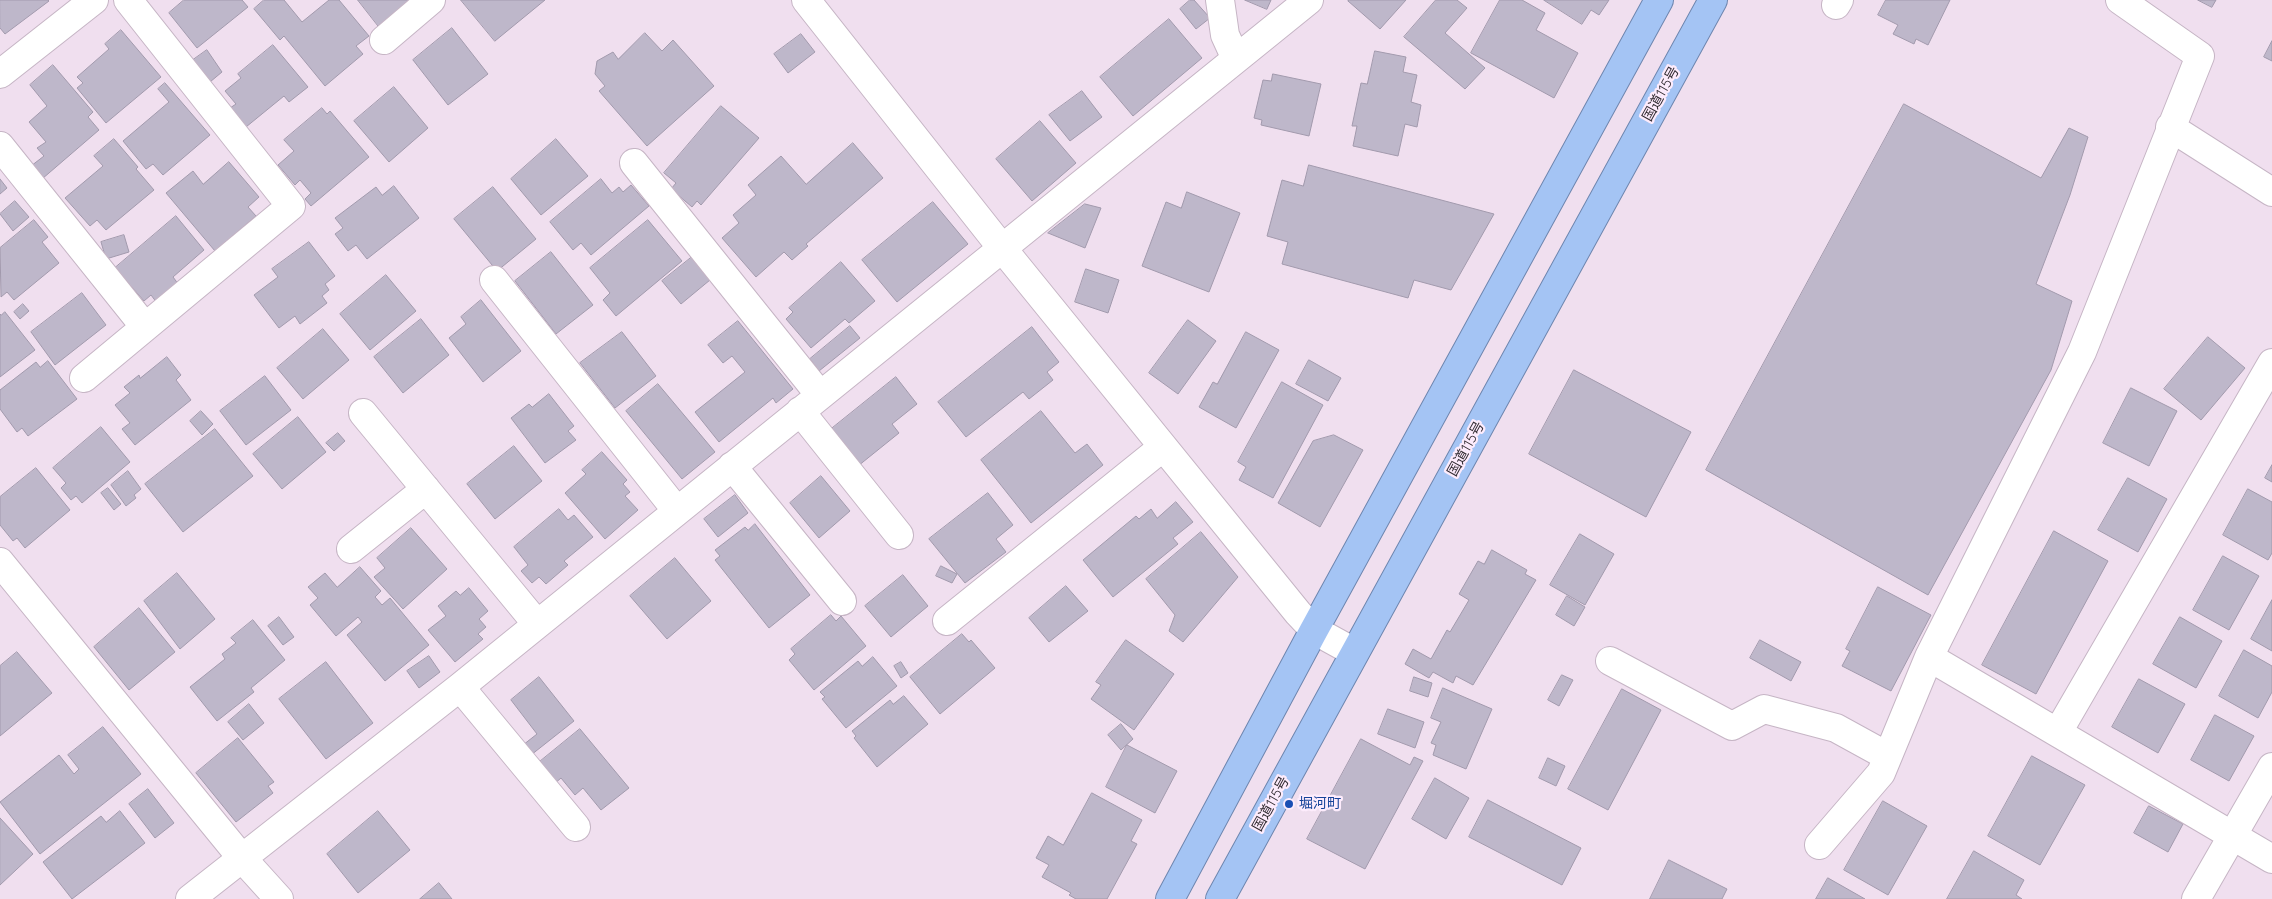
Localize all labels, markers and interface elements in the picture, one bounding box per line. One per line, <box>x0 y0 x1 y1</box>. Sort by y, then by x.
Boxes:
street label: 国道115号 <box>1639 64 1683 124</box>
street label: 国道115号 <box>1444 419 1488 479</box>
street label: 国道115号 <box>1249 774 1293 834</box>
place label: 堀河町 <box>1299 796 1341 812</box>
marker: 堀河町 <box>1283 798 1295 810</box>

